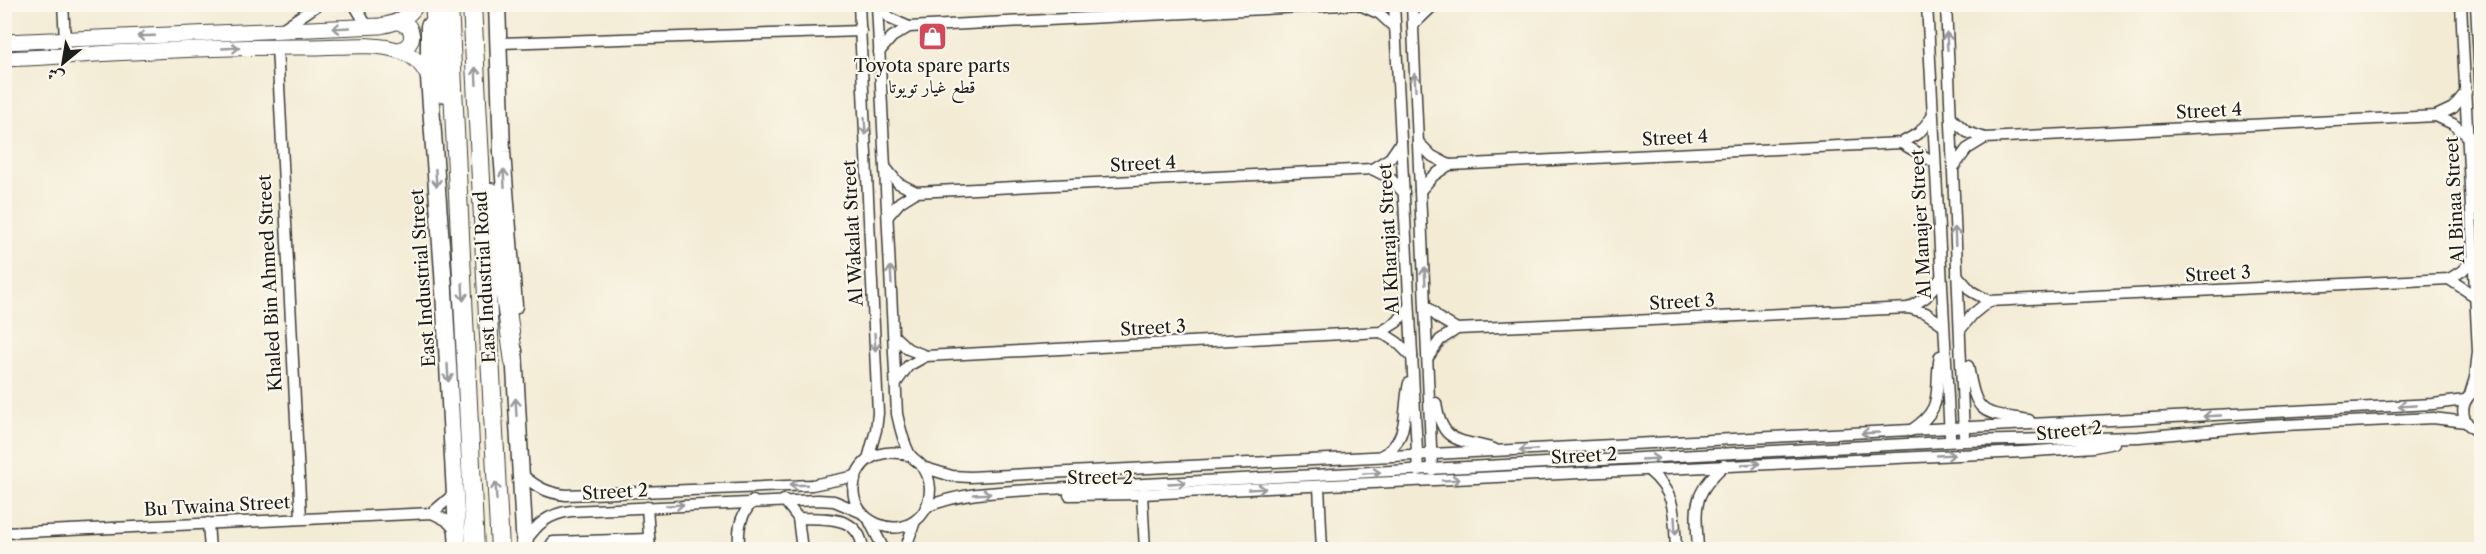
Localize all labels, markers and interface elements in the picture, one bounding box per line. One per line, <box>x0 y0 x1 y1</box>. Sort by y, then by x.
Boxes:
shop icon: Toyota spare parts قطع غيار تويوتا <box>916 21 948 53</box>
one-way arrow <box>331 22 351 33</box>
one-way arrow <box>136 31 156 42</box>
one-way arrow <box>1942 32 1953 52</box>
north arrow <box>33 33 93 93</box>
one-way arrow <box>220 43 240 54</box>
place label: Toyota spare parts قطع غيار تويوتا <box>854 55 1010 103</box>
text: ش <box>44 63 67 89</box>
one-way arrow <box>471 67 482 87</box>
one-way arrow <box>1410 72 1421 92</box>
street label: Street 4 <box>2175 98 2243 124</box>
one-way arrow <box>860 115 871 135</box>
street label: Street 4 <box>1641 125 1709 151</box>
street label: Al Binaa Street <box>2441 135 2469 265</box>
street label: Al Manajer Street <box>1906 148 1936 300</box>
street label: Street 4 <box>1109 151 1177 177</box>
street label: Al Wakalat Street <box>838 158 868 308</box>
street label: Al Kharajat Street <box>1374 162 1404 316</box>
one-way arrow <box>431 167 442 187</box>
one-way arrow <box>498 169 509 189</box>
street label: Khaled Bin Ahmed Street <box>253 173 287 392</box>
street label: East Industrial Street <box>406 187 440 368</box>
street label: East Industrial Road <box>470 190 500 364</box>
one-way arrow <box>1950 227 1961 247</box>
street label: Street 3 <box>2185 261 2251 287</box>
one-way arrow <box>886 265 897 285</box>
one-way arrow <box>1419 267 1430 287</box>
one-way arrow <box>458 282 469 302</box>
street label: Street 3 <box>1649 289 1715 315</box>
street label: Street 3 <box>1120 315 1186 341</box>
one-way arrow <box>869 331 880 351</box>
one-way arrow <box>443 362 454 382</box>
one-way arrow <box>511 398 522 418</box>
one-way arrow <box>2397 400 2417 411</box>
one-way arrow <box>2202 410 2222 421</box>
street label: Street 2 <box>2035 417 2103 445</box>
one-way arrow <box>1860 428 1880 439</box>
street label: Street 2 <box>1550 443 1618 469</box>
one-way arrow <box>1519 445 1539 456</box>
one-way arrow <box>1935 450 1955 461</box>
one-way arrow <box>1640 453 1660 464</box>
one-way arrow <box>1740 458 1760 469</box>
street label: Street 2 <box>1067 467 1133 489</box>
one-way arrow <box>1361 468 1381 479</box>
one-way arrow <box>1441 474 1461 485</box>
one-way arrow <box>1167 477 1187 488</box>
street label: Street 2 <box>581 479 649 505</box>
one-way arrow <box>789 480 809 491</box>
one-way arrow <box>491 482 502 502</box>
one-way arrow <box>1246 484 1266 495</box>
one-way arrow <box>972 488 992 499</box>
street label: Bu Twaina Street <box>143 491 291 521</box>
one-way arrow <box>665 500 685 511</box>
one-way arrow <box>1669 515 1680 535</box>

